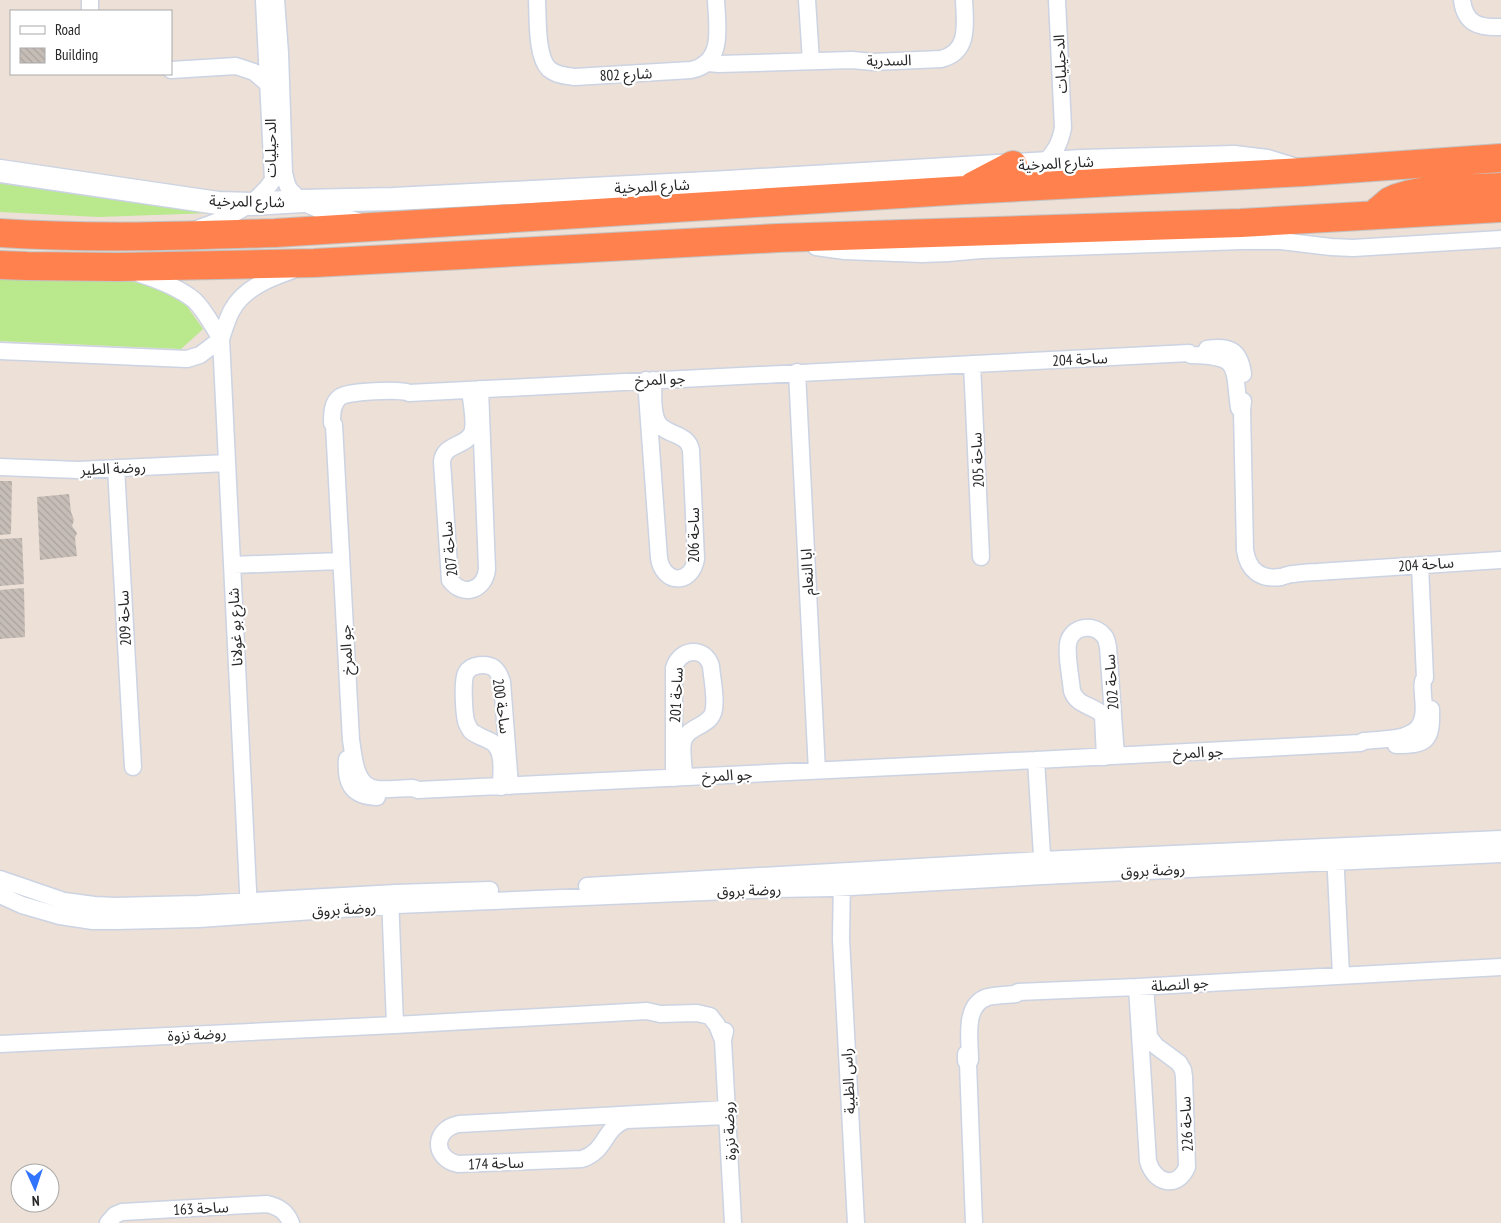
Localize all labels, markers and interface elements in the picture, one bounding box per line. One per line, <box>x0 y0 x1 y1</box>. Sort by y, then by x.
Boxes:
legend <box>10 10 172 75</box>
text: Road <box>55 20 81 39</box>
street label: الدحيليات <box>1049 34 1071 94</box>
text: Building <box>55 45 98 64</box>
street label: السدرية <box>866 50 912 70</box>
street label: شارع 802 <box>599 63 653 88</box>
street label: الدحيليات <box>261 118 280 178</box>
street label: شارع المرخية <box>1018 152 1095 177</box>
street label: شارع المرخية <box>614 175 691 200</box>
street label: شارع المرخية <box>209 191 285 214</box>
street label: ساحة 204 <box>1052 348 1109 370</box>
street label: جو المرخ <box>634 368 686 393</box>
street label: ساحة 205 <box>966 431 988 488</box>
street label: روضة الطير <box>79 457 146 479</box>
street label: ساحة 206 <box>684 507 703 563</box>
street label: ساحة 207 <box>437 520 461 578</box>
street label: ابا النعام <box>796 548 820 596</box>
street label: ساحة 204 <box>1398 553 1455 575</box>
street label: شارع بو غولانا <box>223 587 250 667</box>
street label: ساحة 209 <box>113 589 135 646</box>
street label: جو المرخ <box>335 624 360 676</box>
street label: ساحة 202 <box>1100 653 1122 710</box>
street label: ساحة 201 <box>665 666 687 723</box>
street label: ساحة 200 <box>489 677 515 735</box>
street label: جو المرخ <box>1172 741 1224 766</box>
street label: جو المرخ <box>701 764 753 789</box>
street label: روضة بروق <box>1120 859 1186 881</box>
street label: روضة بروق <box>716 879 782 901</box>
street label: روضة بروق <box>311 897 377 921</box>
street label: جو النصلة <box>1151 972 1210 995</box>
street label: روضة نزوة <box>167 1023 227 1045</box>
street label: راس الظبية <box>837 1047 859 1115</box>
street label: ساحة 226 <box>1175 1095 1197 1152</box>
street label: روضة نزوة <box>718 1101 740 1161</box>
street label: ساحة 174 <box>468 1153 524 1173</box>
north arrow <box>10 1163 60 1213</box>
text: N <box>31 1192 40 1210</box>
street label: ساحة 163 <box>173 1197 230 1219</box>

